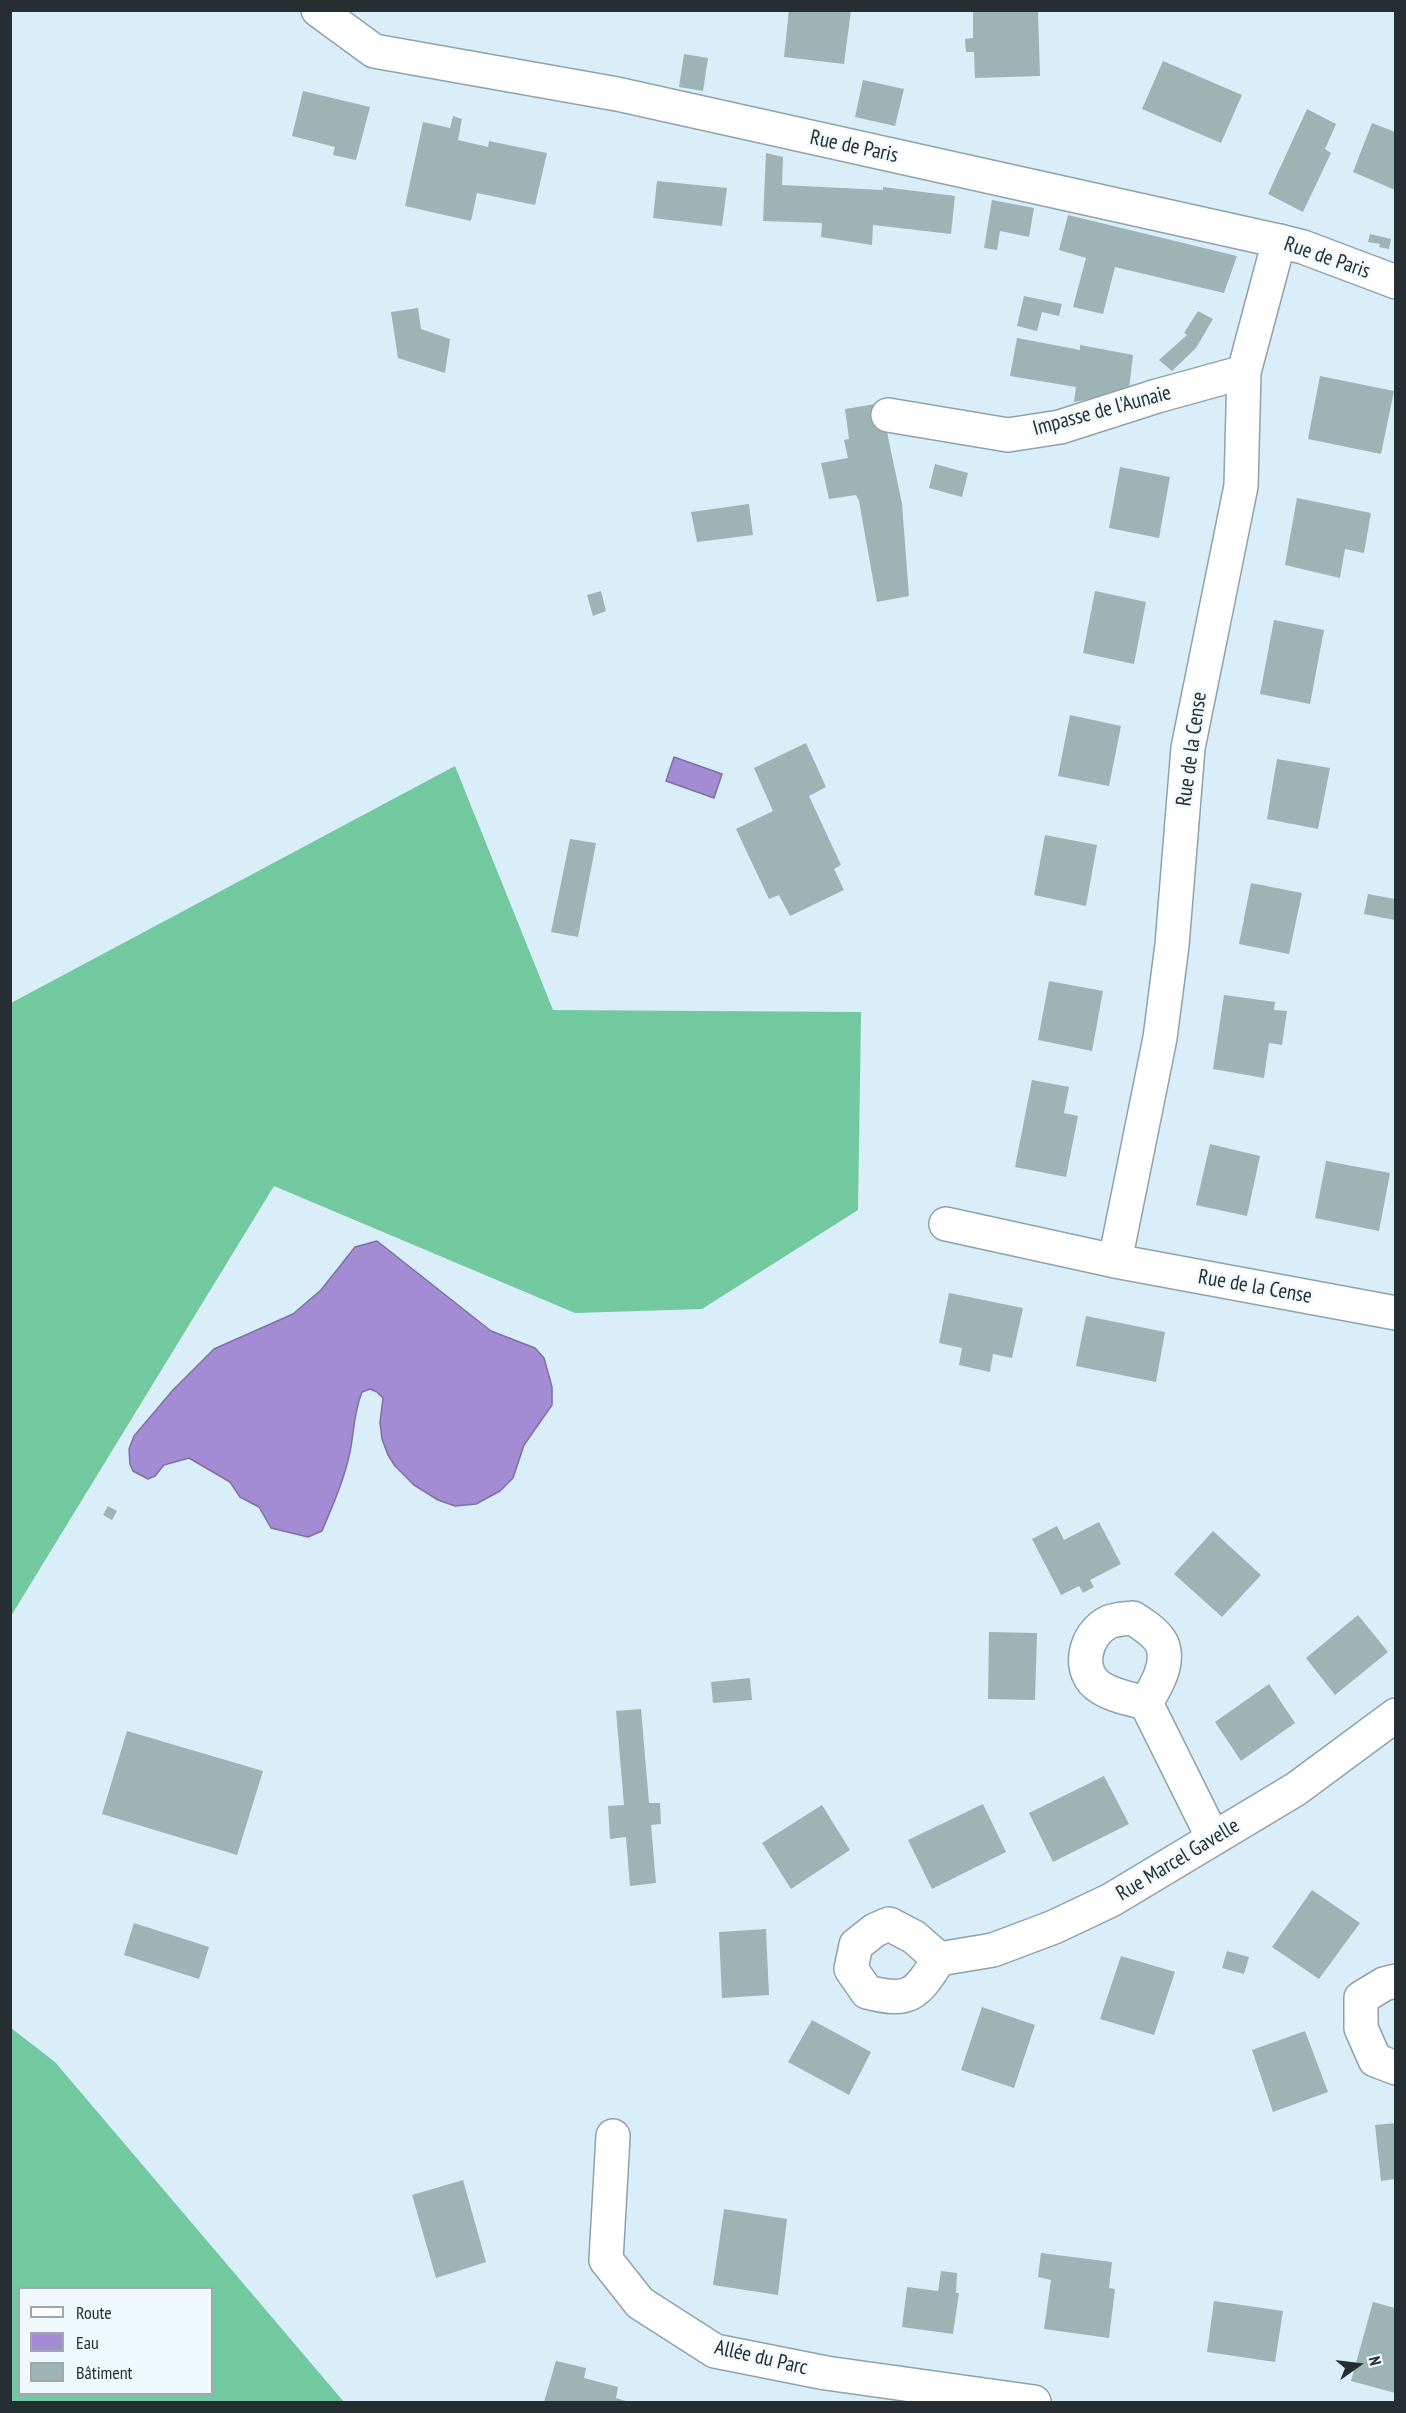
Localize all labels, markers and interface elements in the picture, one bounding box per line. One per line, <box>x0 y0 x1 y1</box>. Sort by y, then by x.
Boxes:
street label: Rue de Paris <box>808 125 900 169</box>
street label: Rue de Paris <box>1281 232 1373 284</box>
street label: Impasse de l'Aunaie <box>1030 380 1174 442</box>
street label: Rue de la Cense <box>1172 690 1212 808</box>
street label: Rue de la Cense <box>1196 1265 1314 1309</box>
street label: Rue Marcel Gavelle <box>1112 1813 1244 1907</box>
legend <box>18 2287 213 2395</box>
text: Route <box>76 2301 112 2324</box>
text: Eau <box>76 2331 99 2354</box>
street label: Allée du Parc <box>712 2335 810 2381</box>
north arrow <box>1328 2335 1388 2395</box>
text: N <box>1365 2354 1386 2367</box>
text: Bâtiment <box>76 2361 133 2384</box>

